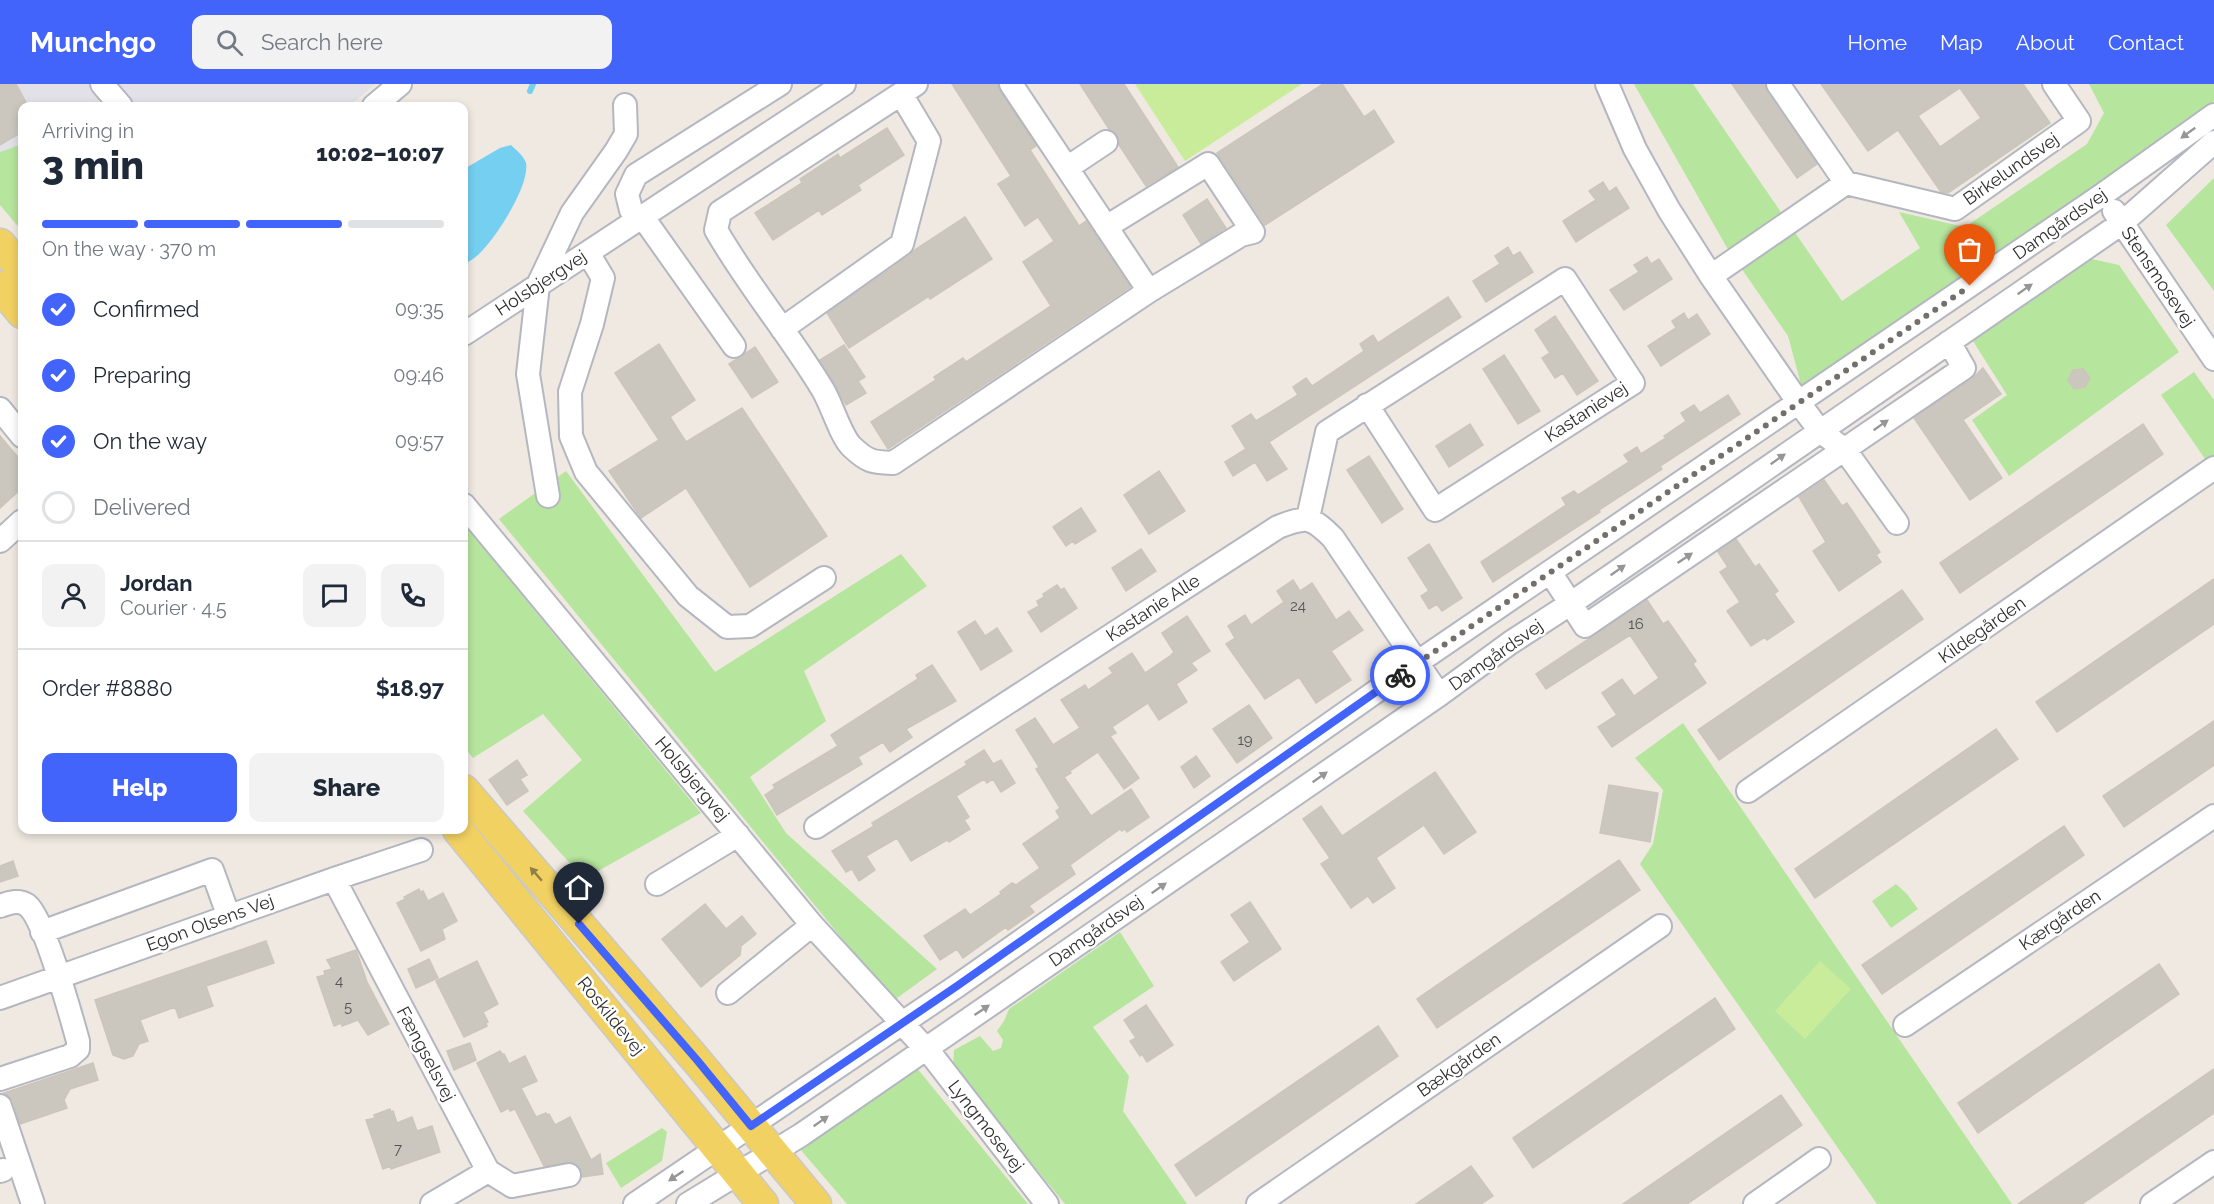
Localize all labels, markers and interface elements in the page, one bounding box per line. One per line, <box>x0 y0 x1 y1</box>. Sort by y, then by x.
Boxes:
search box <box>192 15 612 69</box>
text: Munchgo <box>30 26 156 59</box>
icon: search <box>213 26 246 59</box>
text: Search here <box>261 29 383 55</box>
text: Home <box>1848 30 1907 55</box>
text: Map <box>1940 30 1983 55</box>
text: About <box>2016 30 2075 55</box>
text: Contact <box>2108 30 2184 55</box>
text: Arriving in <box>42 119 134 143</box>
one-way arrow <box>2181 127 2197 139</box>
street label: Birkelundsvej <box>1959 128 2062 209</box>
text: 10:02–10:07 <box>316 140 444 166</box>
text: 3 min <box>42 142 144 188</box>
street label: Damgårdsvej <box>2009 184 2111 264</box>
street label: Stensmosevej <box>2117 223 2200 331</box>
pin <box>1944 224 1995 286</box>
icon: bag <box>1953 233 1986 266</box>
text: On the way · 370 m <box>42 237 216 261</box>
street label: Holsbjergvej <box>491 245 590 320</box>
one-way arrow <box>2017 283 2033 295</box>
icon: check <box>42 293 75 326</box>
text: Confirmed <box>93 296 200 322</box>
text: 09:35 <box>395 297 444 321</box>
icon: check <box>42 359 75 392</box>
text: Preparing <box>93 362 191 388</box>
text: 09:46 <box>393 363 444 387</box>
street label: Kastanievej <box>1540 377 1631 446</box>
one-way arrow <box>1872 419 1888 431</box>
icon: check <box>42 425 75 458</box>
text: On the way <box>93 428 207 454</box>
text: 09:57 <box>395 429 444 453</box>
one-way arrow <box>1770 453 1786 465</box>
text: Delivered <box>93 494 191 520</box>
one-way arrow <box>1677 553 1693 564</box>
button: person <box>42 564 105 627</box>
button: chat <box>303 564 366 627</box>
button: phone <box>381 564 444 627</box>
one-way arrow <box>1610 565 1626 576</box>
street label: Kastanie Alle <box>1102 569 1204 646</box>
text: Jordan <box>120 570 192 596</box>
street label: Kildegården <box>1934 592 2029 667</box>
text: Courier · 4.5 <box>120 596 227 620</box>
house number: 24 <box>1290 597 1306 615</box>
street label: Damgårdsvej <box>1445 615 1547 695</box>
house number: 16 <box>1628 615 1644 633</box>
courier <box>1370 645 1430 705</box>
icon: bike <box>1384 659 1417 692</box>
text: Order #8880 <box>42 675 173 701</box>
text: $18.97 <box>376 675 444 701</box>
house number: 19 <box>1237 731 1253 749</box>
street label: Holsbjergvej <box>651 732 734 825</box>
button: Help <box>42 753 237 822</box>
button: Share <box>249 753 444 822</box>
one-way arrow <box>1311 771 1327 783</box>
pin <box>553 862 604 924</box>
one-way arrow <box>530 867 543 882</box>
icon: home <box>562 871 595 904</box>
one-way arrow <box>1151 882 1167 894</box>
street label: Kærgården <box>2015 885 2104 954</box>
street label: Egon Olsens Vej <box>143 890 276 955</box>
street label: Damgårdsvej <box>1045 891 1147 971</box>
house number: 4 <box>335 972 343 990</box>
street label: Roskildevej <box>573 972 649 1059</box>
house number: 5 <box>344 998 352 1016</box>
street label: Fængselsvej <box>393 1003 460 1105</box>
one-way arrow <box>973 1004 989 1016</box>
street label: Bækgården <box>1413 1028 1505 1101</box>
street label: Lyngmosevej <box>944 1076 1029 1176</box>
one-way arrow <box>813 1115 829 1127</box>
house number: 7 <box>394 1140 402 1158</box>
one-way arrow <box>668 1170 684 1181</box>

